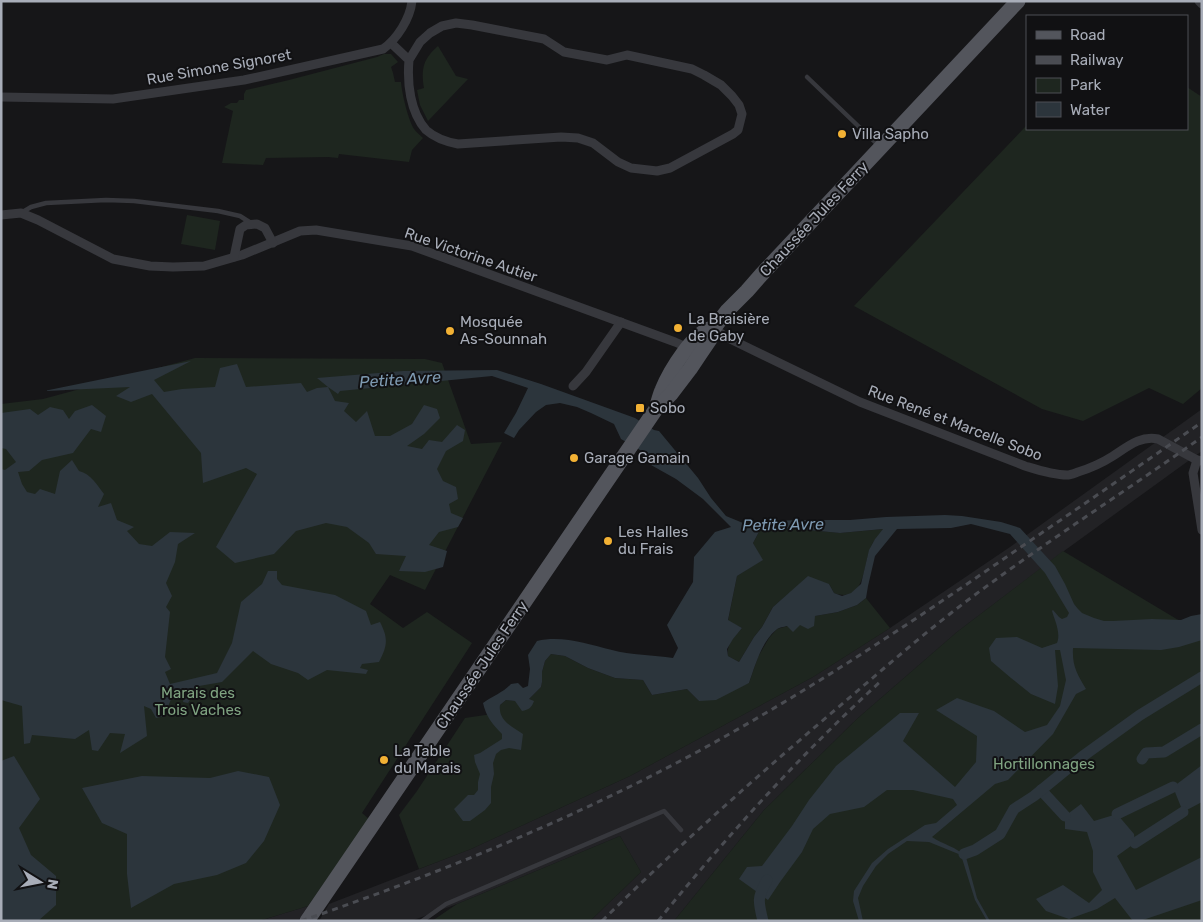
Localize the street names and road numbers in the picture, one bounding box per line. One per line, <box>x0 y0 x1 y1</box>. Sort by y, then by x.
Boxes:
street label: Rue Simone Signoret <box>145 45 293 89</box>
street label: Chaussée Jules Ferry <box>756 158 872 280</box>
street label: Rue Victorine Autier <box>402 224 540 286</box>
street label: Rue René et Marcelle Sobo <box>865 381 1045 465</box>
street label: Chaussée Jules Ferry <box>432 597 532 733</box>

